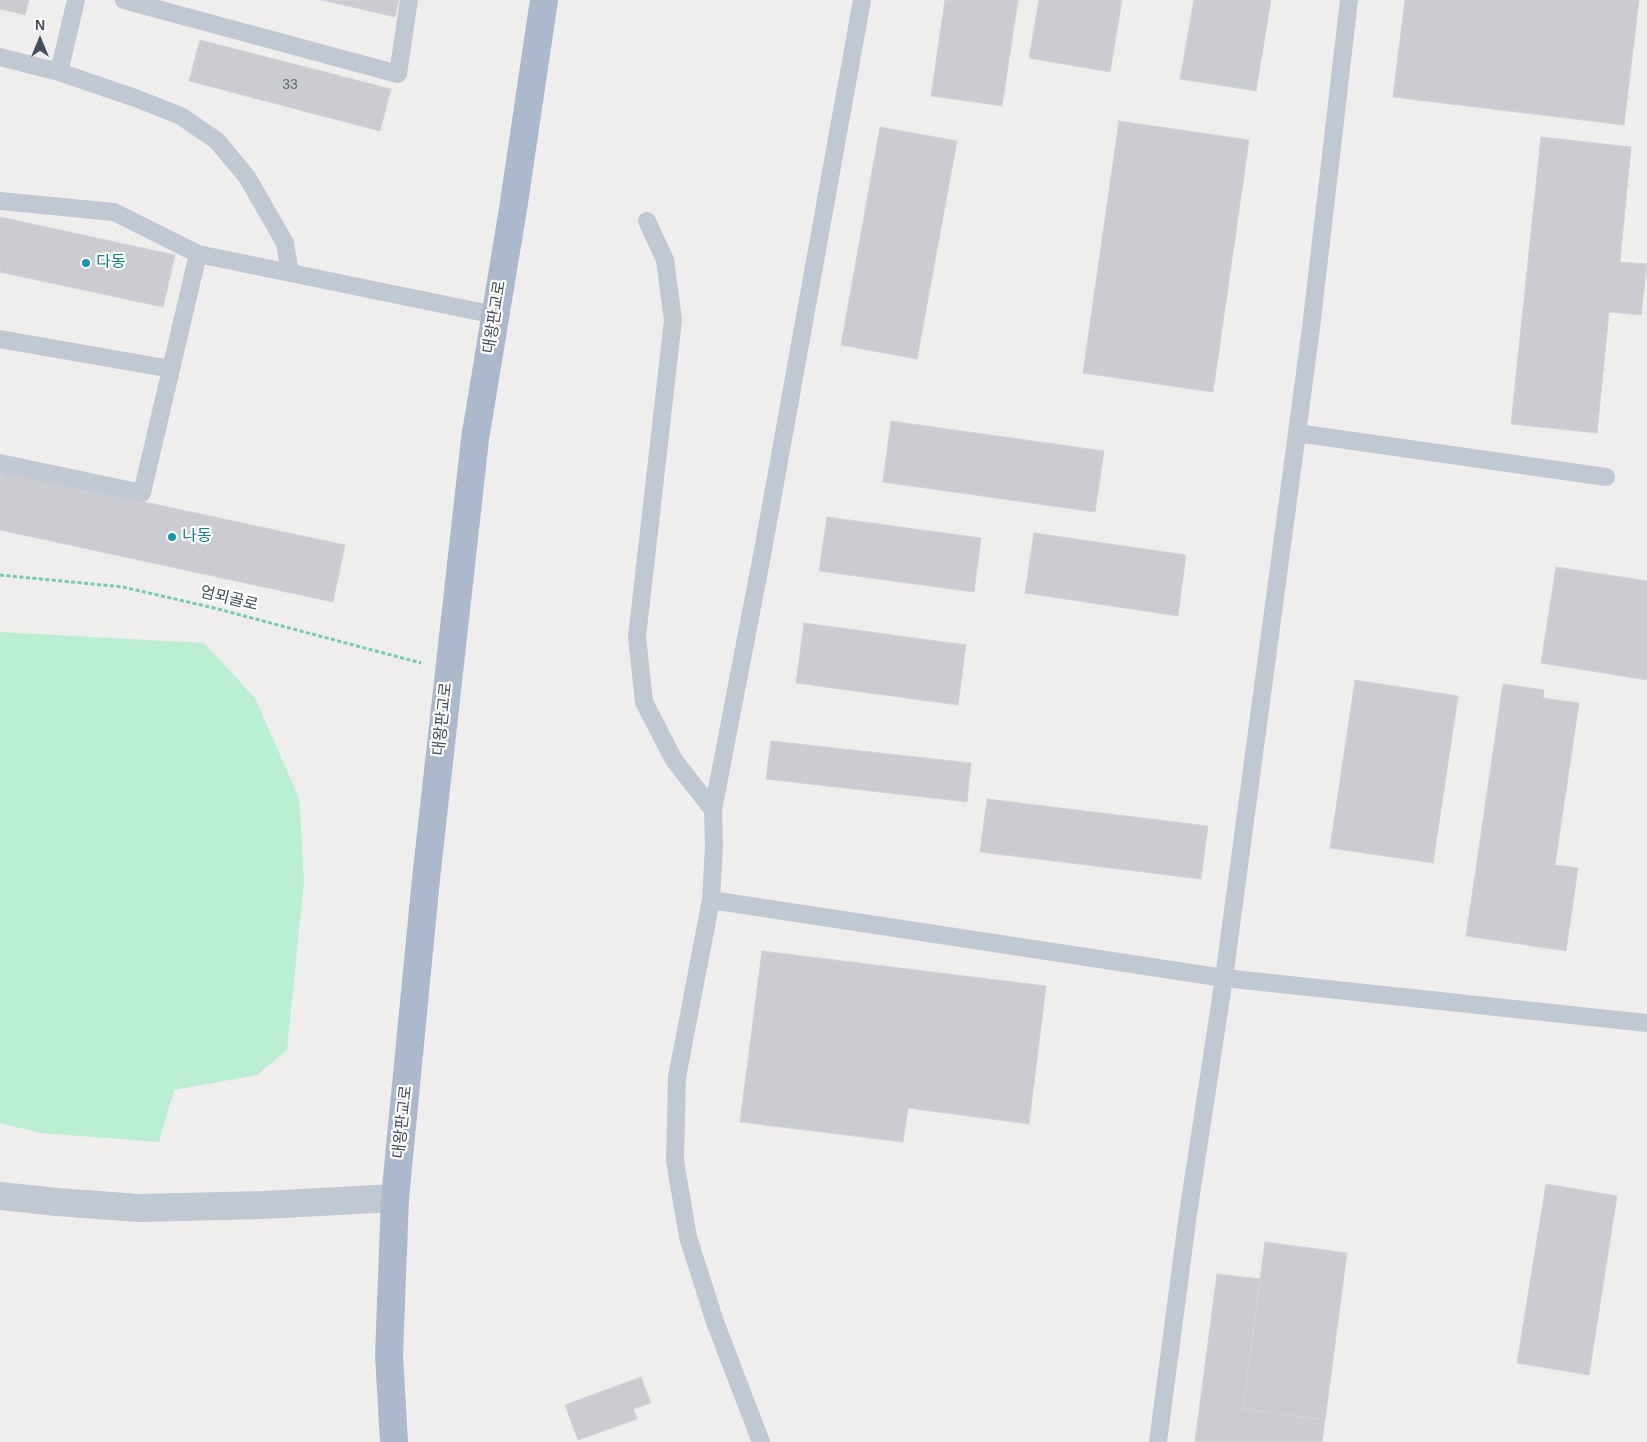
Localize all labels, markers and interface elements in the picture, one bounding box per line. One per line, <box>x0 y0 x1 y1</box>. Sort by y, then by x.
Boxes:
north arrow <box>15 15 65 65</box>
text: N <box>35 17 45 33</box>
house number: 33 <box>282 77 298 93</box>
place label: 다동 <box>96 253 125 273</box>
marker: 다동 <box>80 257 92 269</box>
street label: 대왕판교로 <box>480 279 510 355</box>
place label: 나동 <box>182 527 211 547</box>
marker: 나동 <box>166 531 178 543</box>
street label: 엄뫼골로 <box>198 583 260 615</box>
street label: 대왕판교로 <box>430 681 456 757</box>
street label: 대왕판교로 <box>390 1084 416 1160</box>

